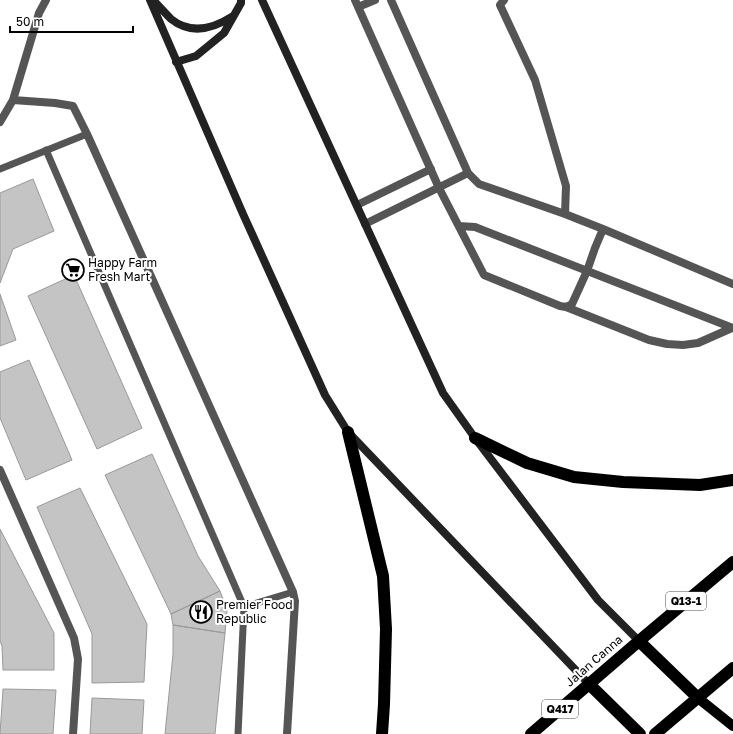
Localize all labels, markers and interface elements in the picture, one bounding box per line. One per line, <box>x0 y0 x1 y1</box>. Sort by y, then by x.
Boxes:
scale bar <box>10 8 133 34</box>
text: 50 m <box>16 14 44 29</box>
place label: Happy Farm Fresh Mart <box>88 255 157 284</box>
supermarket icon: Happy Farm Fresh Mart <box>60 257 86 283</box>
road number: Q13-1 <box>666 592 706 610</box>
place label: Premier Food Republic <box>216 597 293 626</box>
restaurant icon: Premier Food Republic <box>188 599 214 625</box>
street label: Jalan Canna <box>562 632 625 690</box>
road number: Q417 <box>542 700 578 718</box>

